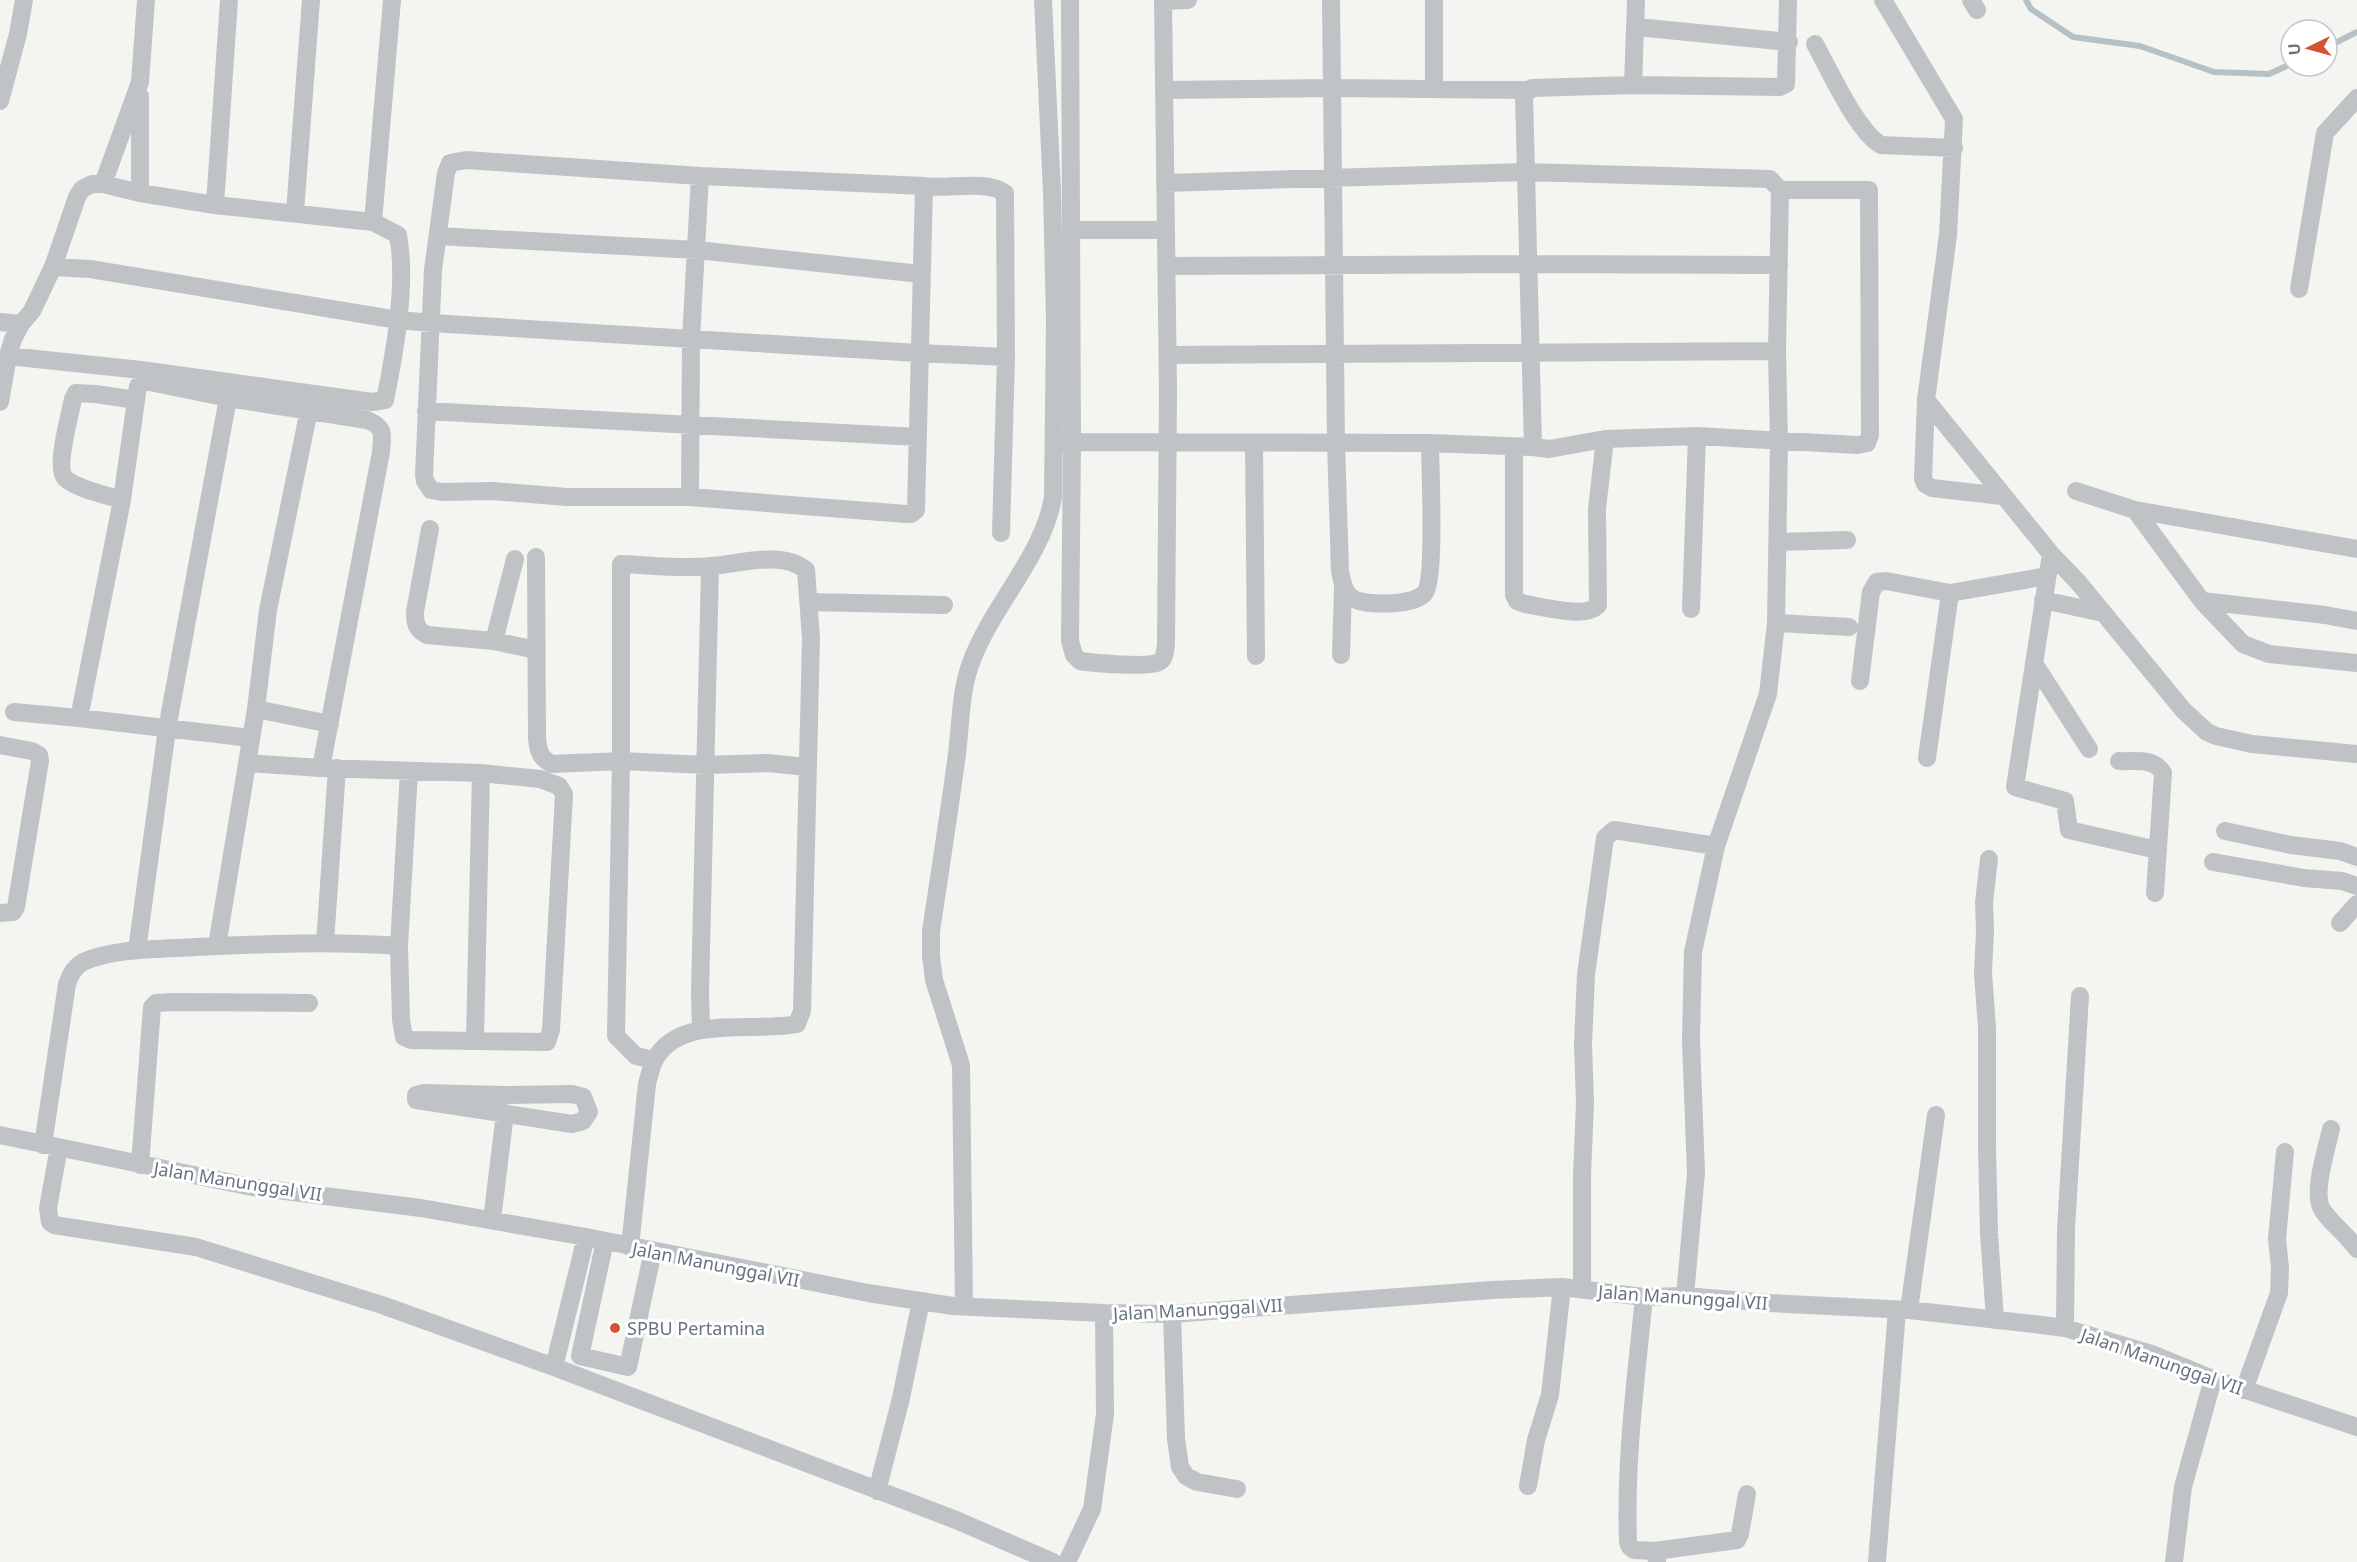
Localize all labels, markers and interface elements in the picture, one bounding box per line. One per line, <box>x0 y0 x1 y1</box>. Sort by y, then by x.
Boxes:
north arrow <box>2279 18 2339 78</box>
text: U <box>2283 42 2306 56</box>
street label: Jalan Manunggal VII <box>150 1156 324 1206</box>
street label: Jalan Manunggal VII <box>628 1236 802 1292</box>
street label: Jalan Manunggal VII <box>1595 1279 1769 1315</box>
street label: Jalan Manunggal VII <box>1111 1293 1283 1326</box>
place label: SPBU Pertamina <box>627 1316 765 1340</box>
marker: SPBU Pertamina <box>608 1321 622 1335</box>
street label: Jalan Manunggal VII <box>2076 1321 2246 1400</box>

